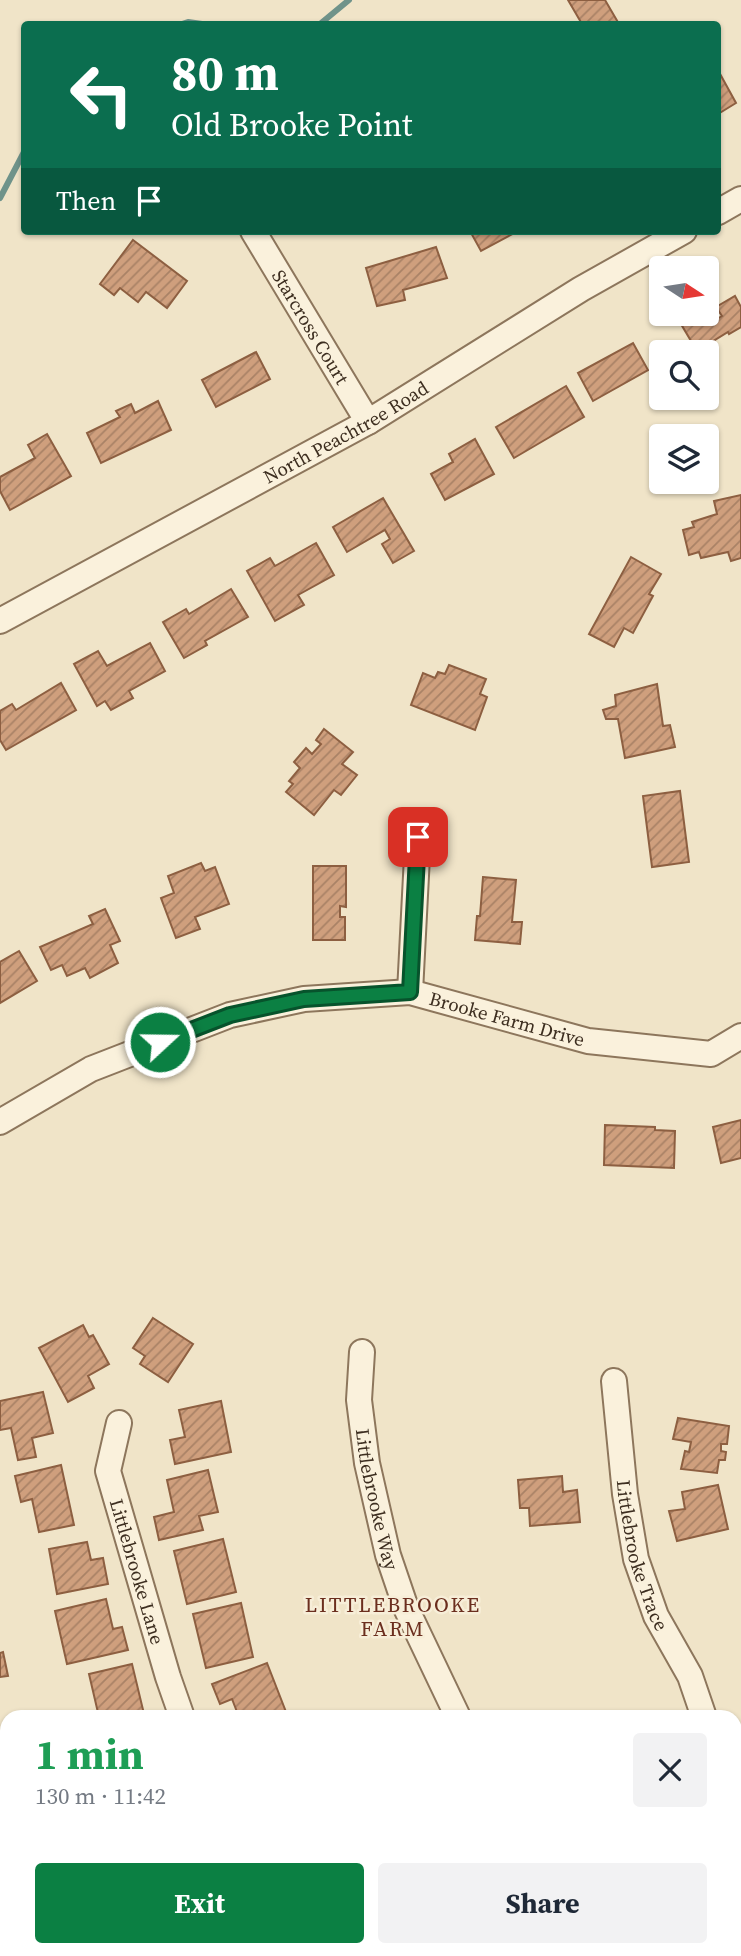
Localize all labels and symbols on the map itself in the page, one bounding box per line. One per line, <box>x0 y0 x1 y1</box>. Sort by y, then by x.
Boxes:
north arrow <box>649 256 719 326</box>
street label: Starcross Court <box>266 265 356 390</box>
street label: North Peachtree Road <box>259 374 433 489</box>
pin <box>388 807 448 867</box>
street label: Brooke Farm Drive <box>426 985 588 1052</box>
position arrow <box>123 1005 197 1079</box>
street label: Littlebrooke Way <box>350 1427 405 1574</box>
street label: Littlebrooke Trace <box>611 1479 675 1635</box>
street label: Littlebrooke Lane <box>104 1496 171 1647</box>
district label: LITTLEBROOKE FARM <box>305 1590 481 1643</box>

